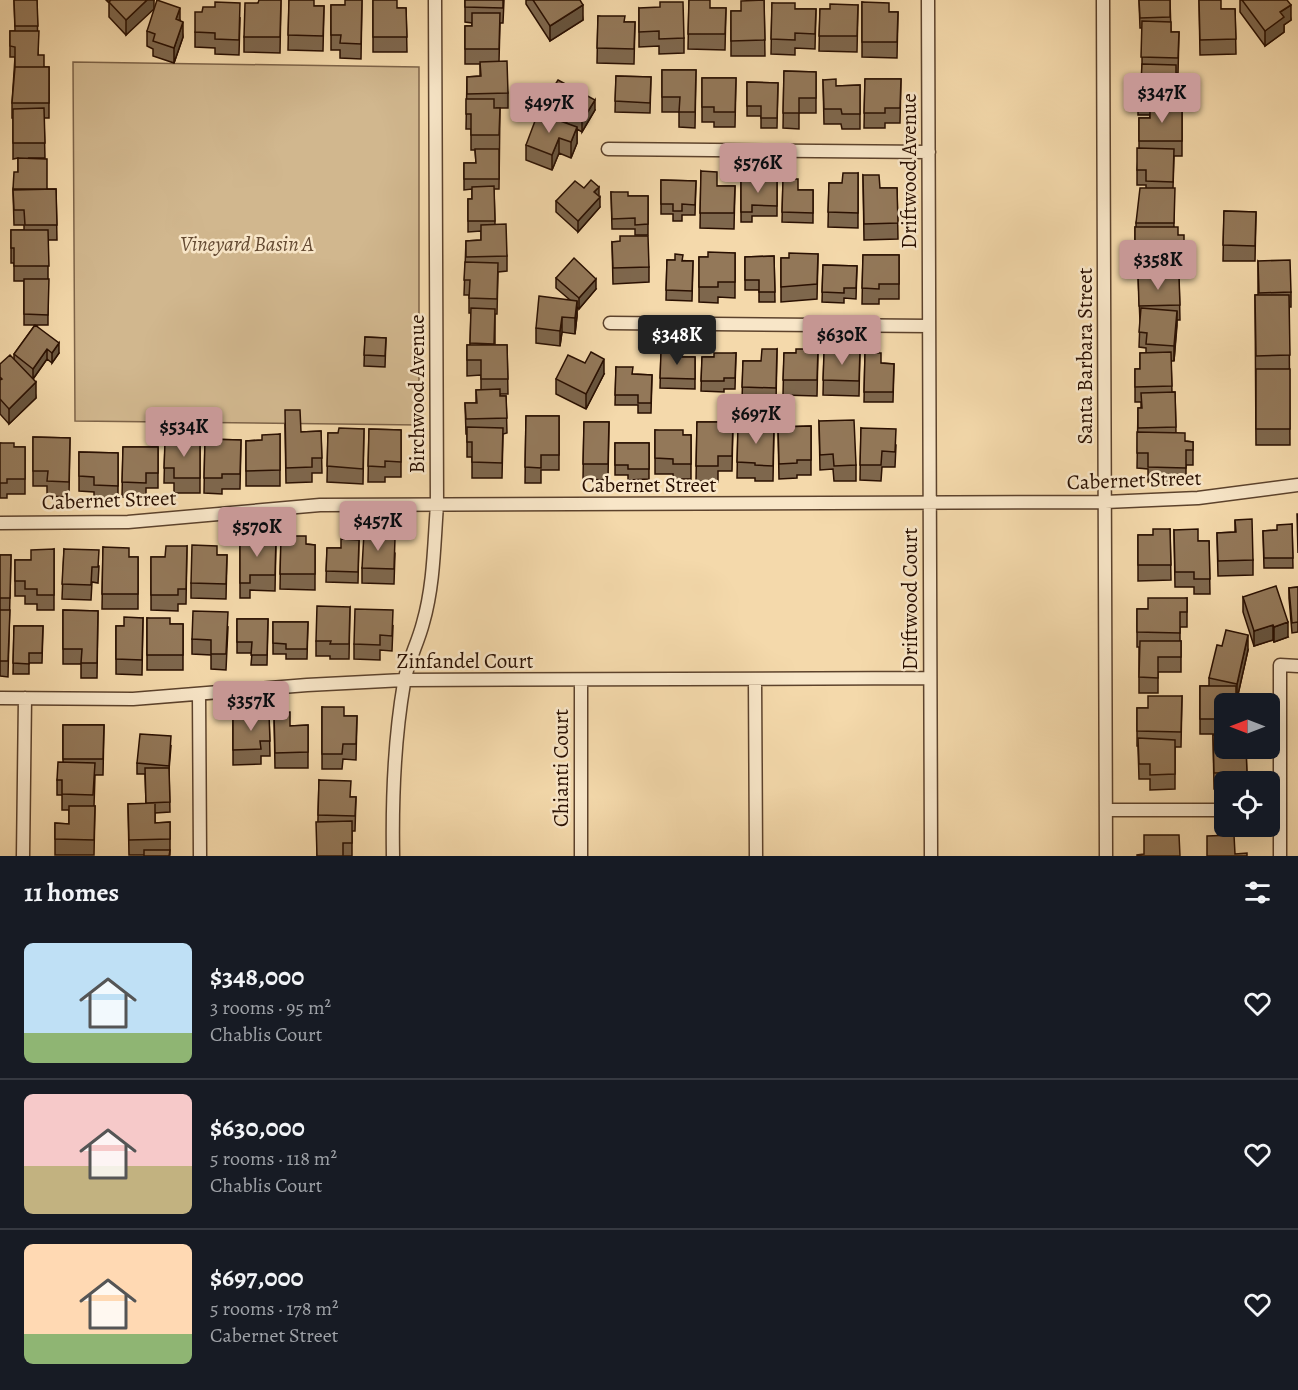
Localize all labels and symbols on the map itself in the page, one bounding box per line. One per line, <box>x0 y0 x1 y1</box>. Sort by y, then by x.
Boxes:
pin: $347K <box>1120 73 1204 124</box>
pin: $497K <box>507 83 591 134</box>
street label: Driftwood Avenue <box>895 93 923 249</box>
pin: $576K <box>716 143 800 194</box>
park label: Vineyard Basin A <box>180 230 314 258</box>
pin: $358K <box>1116 240 1200 291</box>
street label: Santa Barbara Street <box>1071 267 1099 445</box>
street label: Birchwood Avenue <box>403 314 431 474</box>
pin: $348K <box>635 315 719 366</box>
pin: $630K <box>800 315 884 366</box>
pin: $697K <box>714 394 798 445</box>
pin: $534K <box>142 407 226 458</box>
street label: Cabernet Street <box>1066 464 1202 496</box>
street label: Cabernet Street <box>582 471 716 499</box>
street label: Cabernet Street <box>41 484 177 516</box>
pin: $457K <box>336 501 420 552</box>
pin: $570K <box>215 507 299 558</box>
street label: Driftwood Court <box>896 528 924 670</box>
street label: Zinfandel Court <box>397 647 533 675</box>
pin: $357K <box>209 681 293 732</box>
north arrow <box>1214 693 1280 759</box>
street label: Chianti Court <box>547 709 575 827</box>

